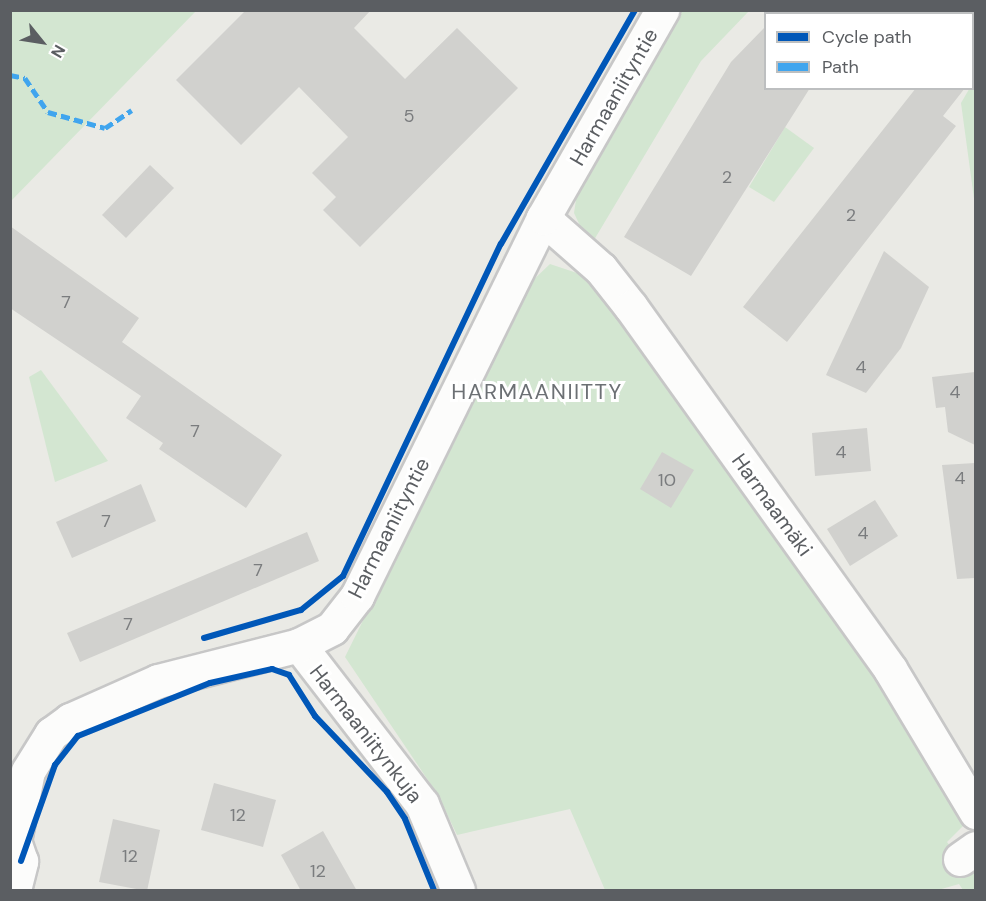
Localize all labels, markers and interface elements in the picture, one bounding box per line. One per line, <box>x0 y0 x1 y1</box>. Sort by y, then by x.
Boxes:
north arrow <box>12 12 72 72</box>
legend <box>764 12 974 90</box>
street label: Harmaaniityntie <box>565 24 663 170</box>
text: Cycle path <box>822 25 912 49</box>
text: N <box>46 41 70 62</box>
text: Path <box>822 55 859 79</box>
house number: 5 <box>404 105 414 127</box>
house number: 2 <box>722 166 732 188</box>
house number: 2 <box>846 204 856 226</box>
house number: 7 <box>61 291 71 313</box>
house number: 4 <box>856 356 866 378</box>
district label: HARMAANIITTY <box>451 379 623 405</box>
house number: 4 <box>950 381 960 403</box>
house number: 7 <box>190 420 200 442</box>
house number: 4 <box>836 441 846 463</box>
street label: Harmaamäki <box>726 449 818 561</box>
street label: Harmaaniityntie <box>343 454 435 602</box>
house number: 4 <box>955 467 965 489</box>
house number: 10 <box>658 469 676 491</box>
house number: 7 <box>101 510 111 532</box>
house number: 4 <box>858 522 868 544</box>
house number: 7 <box>253 559 263 581</box>
house number: 7 <box>123 613 133 635</box>
street label: Harmaaniitynkuja <box>304 660 428 808</box>
house number: 12 <box>230 804 246 826</box>
house number: 12 <box>122 845 138 867</box>
house number: 12 <box>310 860 326 882</box>

